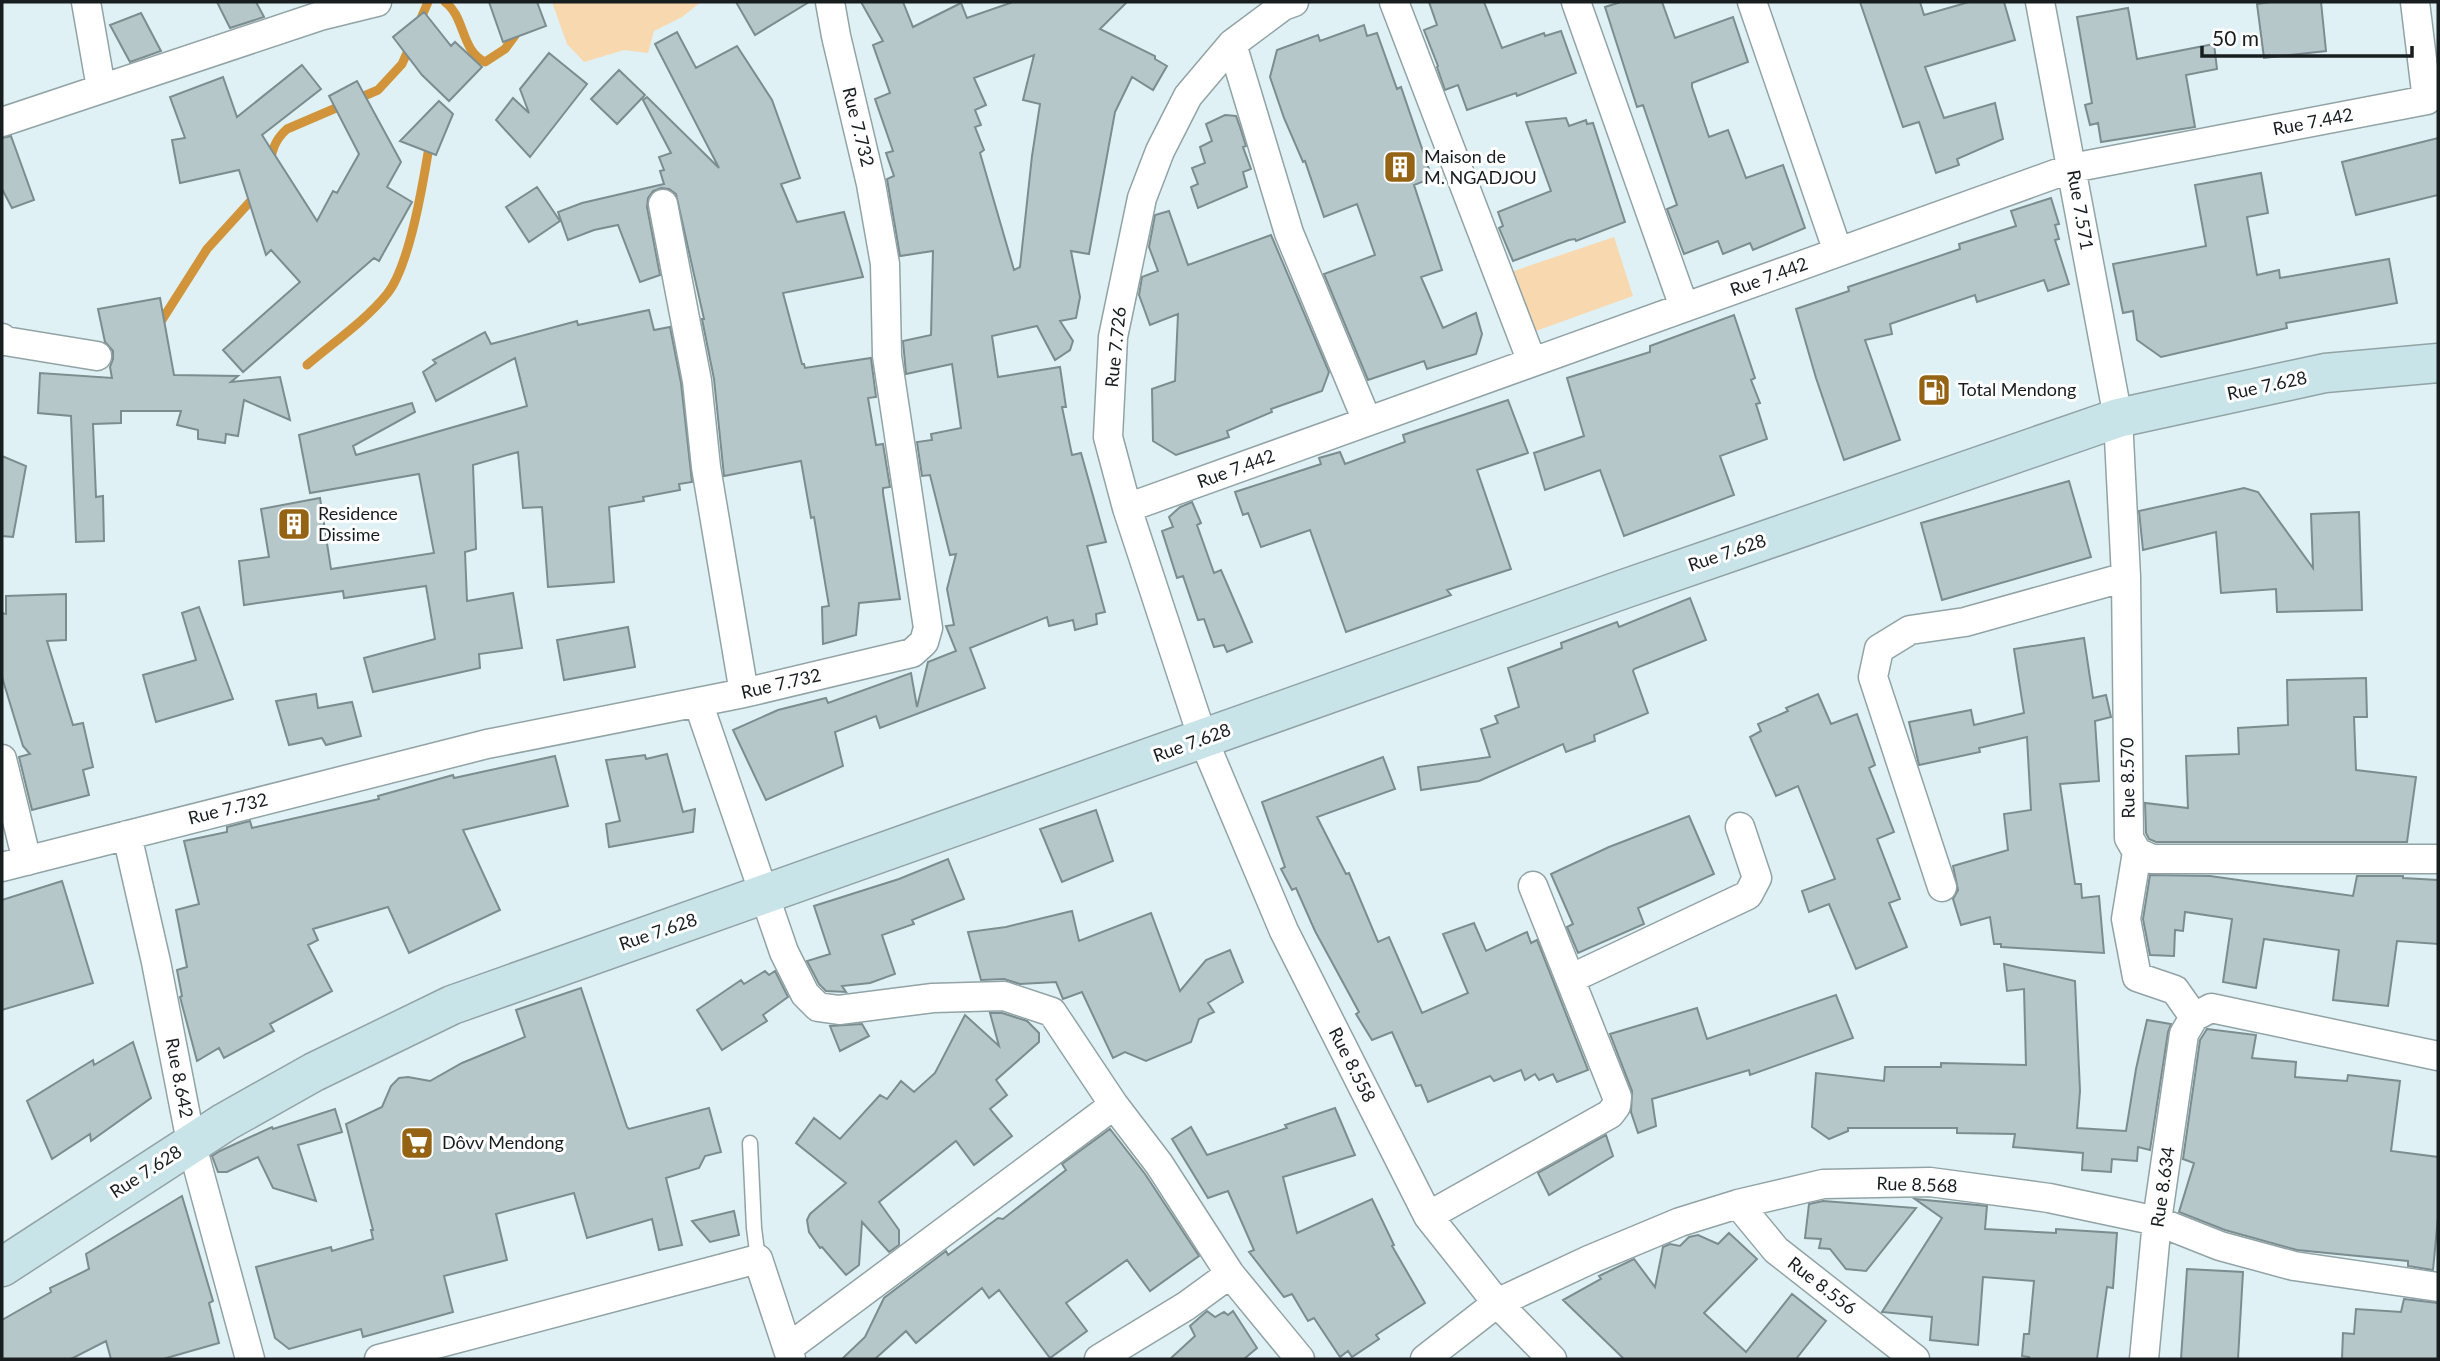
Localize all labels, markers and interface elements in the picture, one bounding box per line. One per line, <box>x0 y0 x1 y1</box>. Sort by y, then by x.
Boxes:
scale bar <box>2202 14 2412 58</box>
text: 50 m <box>2212 25 2259 50</box>
street label: Rue 7.732 <box>838 85 879 169</box>
street label: Rue 7.442 <box>2271 102 2355 140</box>
place label: Maison de M. NGADJOU <box>1424 145 1537 188</box>
building icon: Maison de M. NGADJOU <box>1381 148 1419 186</box>
street label: Rue 7.571 <box>2063 168 2099 252</box>
street label: Rue 7.442 <box>1727 252 1811 300</box>
street label: Rue 7.726 <box>1100 305 1130 388</box>
street label: Rue 7.628 <box>2225 366 2309 404</box>
fuel station icon: Total Mendong <box>1915 371 1953 409</box>
place label: Total Mendong <box>1958 378 2076 400</box>
street label: Rue 7.442 <box>1194 444 1278 492</box>
place label: Residence Dissime <box>318 502 398 545</box>
building icon: Residence Dissime <box>275 505 313 543</box>
street label: Rue 7.628 <box>1685 528 1769 576</box>
street label: Rue 7.732 <box>739 663 823 703</box>
street label: Rue 7.628 <box>1150 718 1234 766</box>
street label: Rue 8.570 <box>2115 737 2139 819</box>
street label: Rue 7.732 <box>186 788 270 829</box>
street label: Rue 7.628 <box>616 907 700 955</box>
street label: Rue 8.558 <box>1325 1023 1381 1106</box>
street label: Rue 8.642 <box>161 1036 199 1120</box>
supermarket icon: Dôvv Mendong <box>398 1124 436 1162</box>
place label: Dôvv Mendong <box>442 1131 564 1153</box>
street label: Rue 7.628 <box>105 1140 185 1202</box>
street label: Rue 8.634 <box>2145 1145 2179 1229</box>
street label: Rue 8.568 <box>1876 1172 1958 1196</box>
street label: Rue 8.556 <box>1784 1252 1861 1319</box>

